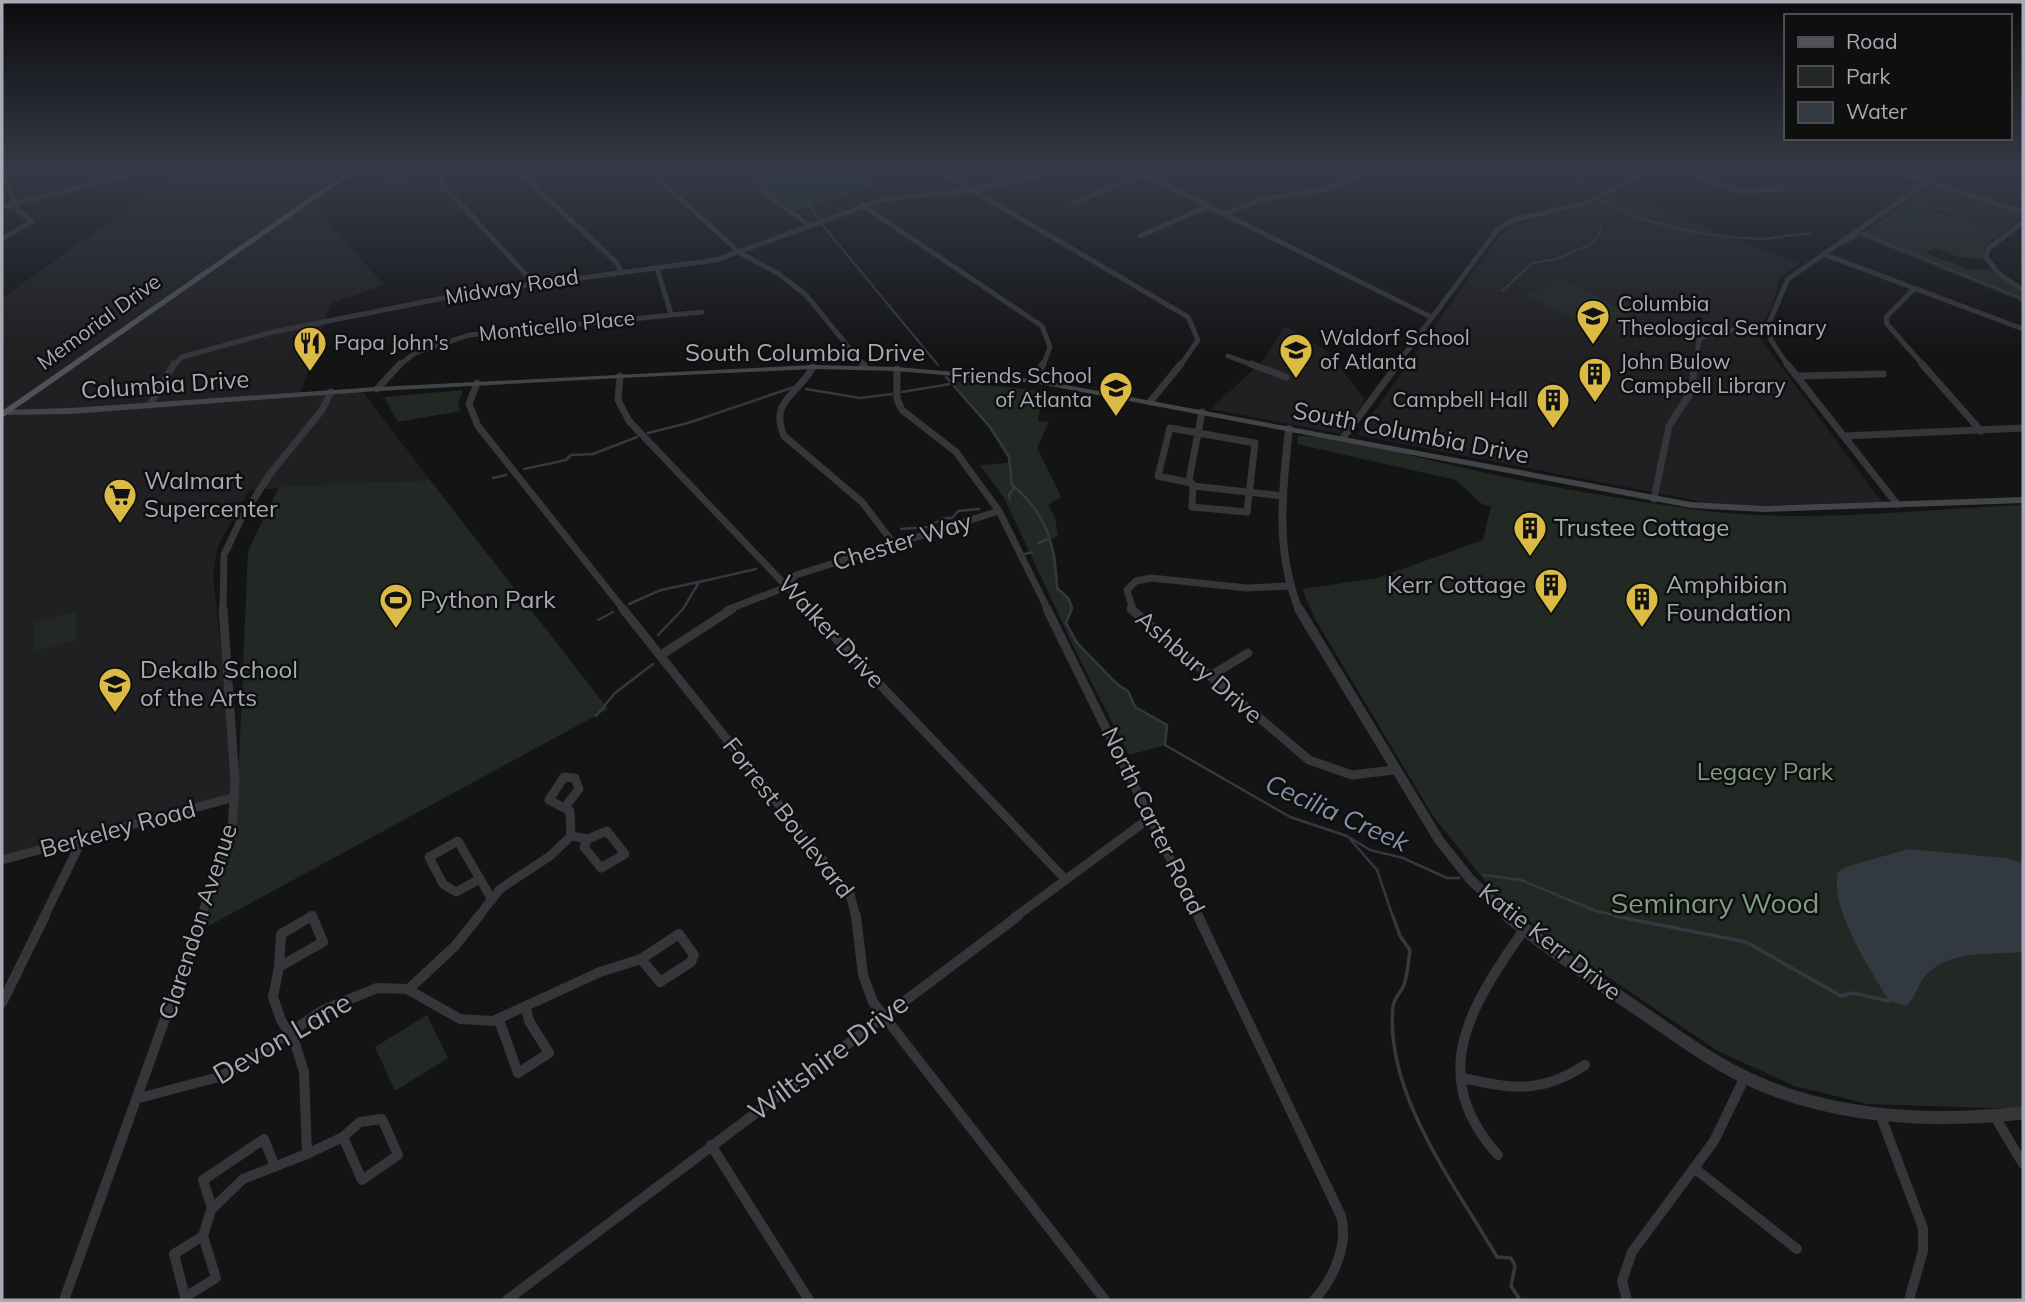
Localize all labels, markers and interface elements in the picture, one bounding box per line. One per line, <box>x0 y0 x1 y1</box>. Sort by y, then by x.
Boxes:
legend <box>1784 14 2011 140</box>
text: Road <box>1846 28 1897 54</box>
text: Park <box>1846 63 1890 89</box>
text: Water <box>1846 98 1907 124</box>
street label: Midway Road <box>444 263 580 309</box>
street label: Memorial Drive <box>32 268 165 375</box>
place label: Columbia Theological Seminary <box>1618 290 1827 340</box>
school or university icon: Columbia Theological Seminary <box>1574 297 1612 346</box>
street label: Monticello Place <box>478 304 636 346</box>
restaurant icon: Papa John's <box>291 324 329 373</box>
place label: Waldorf School of Atlanta <box>1320 324 1470 374</box>
place label: Papa John's <box>334 329 449 355</box>
school or university icon: Waldorf School of Atlanta <box>1277 331 1315 380</box>
street label: South Columbia Drive <box>685 337 925 367</box>
place label: John Bulow Campbell Library <box>1620 348 1786 398</box>
building icon: John Bulow Campbell Library <box>1576 355 1614 404</box>
place label: Friends School of Atlanta <box>951 362 1092 412</box>
street label: Columbia Drive <box>80 363 250 405</box>
school or university icon: Friends School of Atlanta <box>1097 369 1135 418</box>
building icon: Campbell Hall <box>1534 381 1572 430</box>
place label: Campbell Hall <box>1392 386 1528 412</box>
street label: South Columbia Drive <box>1291 394 1532 470</box>
place label: Walmart Supercenter <box>144 465 278 523</box>
supermarket icon: Walmart Supercenter <box>101 476 139 525</box>
street label: Chester Way <box>828 506 975 576</box>
building icon: Trustee Cottage <box>1511 509 1549 558</box>
place label: Trustee Cottage <box>1554 512 1729 542</box>
building icon: Kerr Cottage <box>1532 566 1570 615</box>
street label: Walker Drive <box>772 569 892 694</box>
place label: Kerr Cottage <box>1387 569 1526 599</box>
place label: Amphibian Foundation <box>1666 569 1791 627</box>
building icon: Amphibian Foundation <box>1623 580 1661 629</box>
sports icon: Python Park <box>377 581 415 630</box>
place label: Python Park <box>420 584 556 614</box>
street label: Ashbury Drive <box>1130 603 1269 729</box>
place label: Dekalb School of the Arts <box>140 654 298 712</box>
school or university icon: Dekalb School of the Arts <box>96 665 134 714</box>
street label: North Carter Road <box>1096 722 1212 919</box>
street label: Forrest Boulevard <box>717 731 861 904</box>
park label: Legacy Park <box>1697 756 1834 786</box>
water label: Cecilia Creek <box>1260 766 1415 859</box>
street label: Berkeley Road <box>37 793 199 863</box>
street label: Clarendon Avenue <box>151 820 243 1023</box>
street label: Katie Kerr Drive <box>1473 876 1628 1006</box>
park label: Seminary Wood <box>1611 885 1819 920</box>
street label: Devon Lane <box>206 984 357 1091</box>
street label: Wiltshire Drive <box>741 985 915 1128</box>

